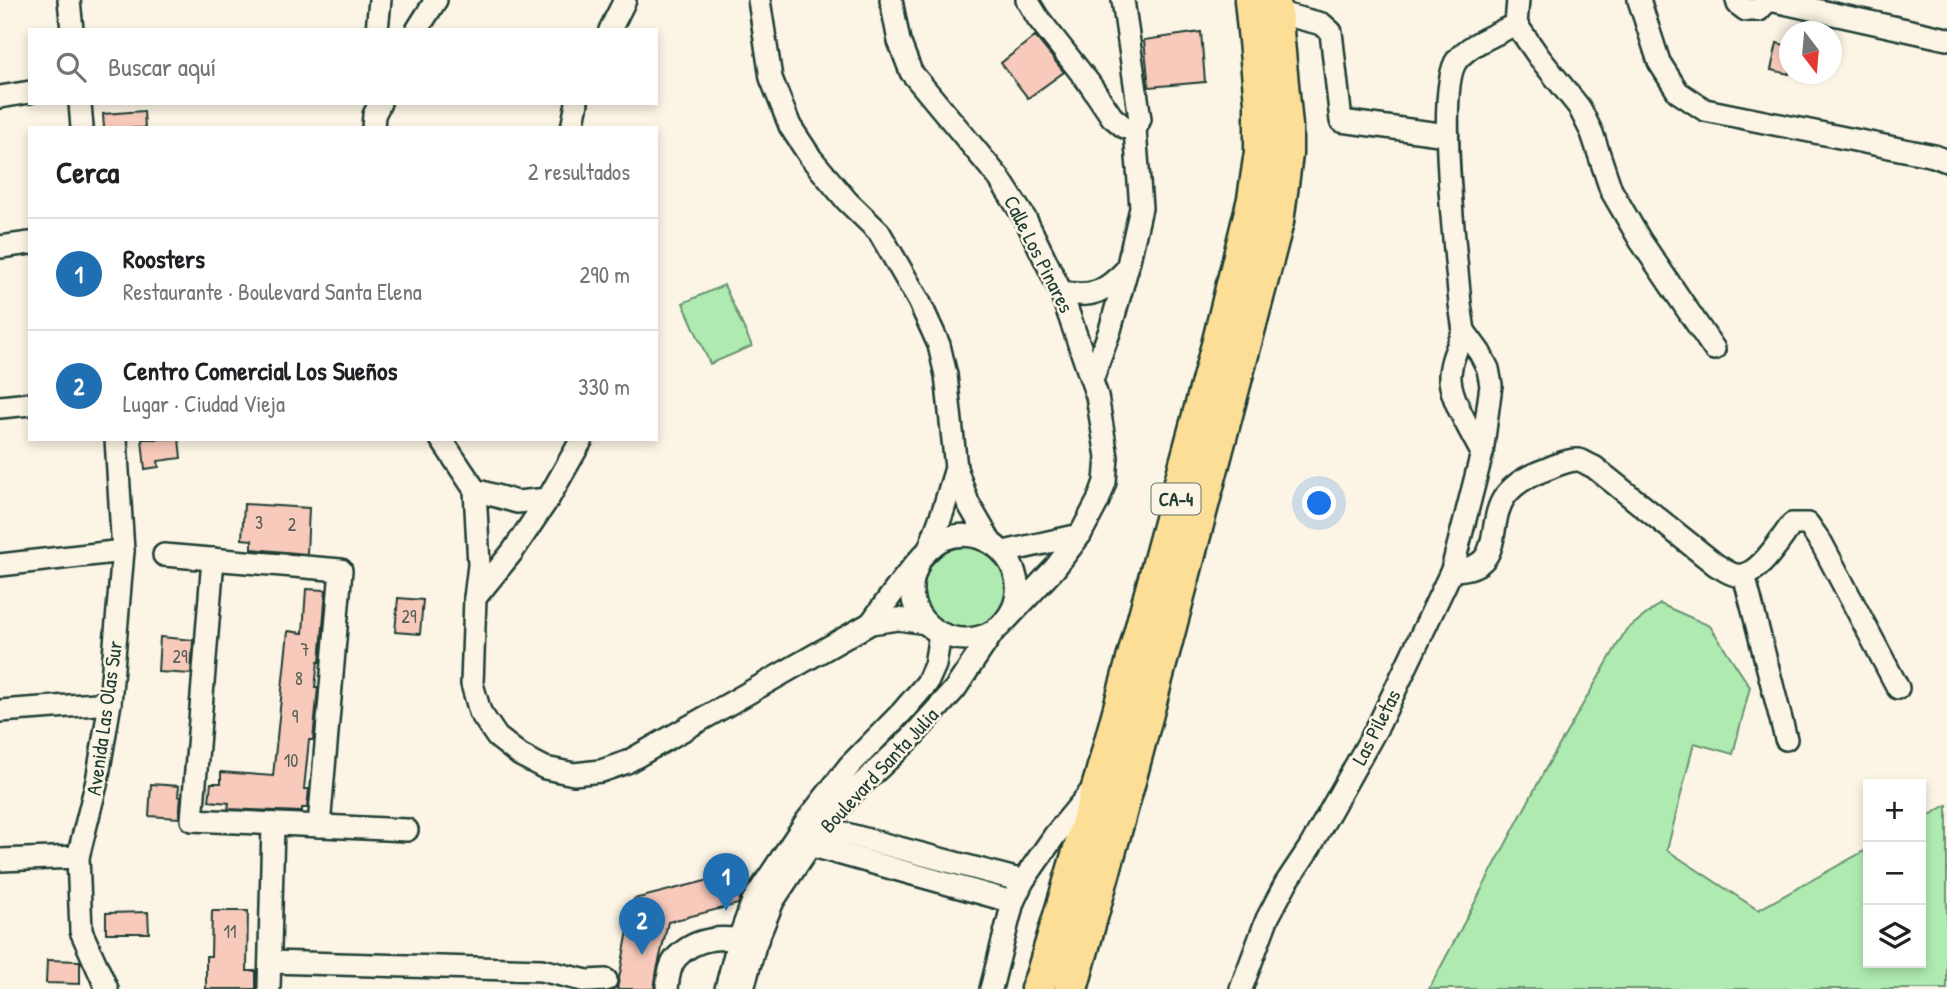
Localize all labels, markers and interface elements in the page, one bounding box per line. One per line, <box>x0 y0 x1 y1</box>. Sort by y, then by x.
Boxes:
north arrow <box>1779 21 1842 84</box>
search box <box>28 28 658 105</box>
icon: search <box>52 48 90 86</box>
text: Buscar aquí <box>108 49 216 84</box>
text: Cerca <box>56 152 119 192</box>
text: 2 resultados <box>528 156 630 187</box>
street label: Calle Los Pinares <box>997 190 1081 318</box>
text: Roosters <box>123 241 205 276</box>
text: 1 <box>75 259 83 290</box>
text: 290 m <box>580 259 630 290</box>
text: Restaurante · Boulevard Santa Elena <box>123 276 422 307</box>
text: Centro Comercial Los Sueños <box>123 353 398 388</box>
text: 2 <box>74 371 84 402</box>
text: 330 m <box>578 371 630 402</box>
text: Lugar · Ciudad Vieja <box>123 388 285 419</box>
road number: CA-4 <box>1152 484 1200 514</box>
your location <box>1302 486 1336 520</box>
house number: 3 <box>255 510 263 535</box>
house number: 2 <box>288 512 297 537</box>
house number: 29 <box>401 604 417 629</box>
house number: 7 <box>301 637 310 662</box>
street label: Avenida Las Olas Sur <box>79 639 129 797</box>
house number: 29 <box>172 644 188 669</box>
house number: 8 <box>295 666 303 691</box>
street label: Las Piletas <box>1345 684 1407 770</box>
street label: Boulevard Santa Julia <box>813 701 945 839</box>
house number: 9 <box>292 704 299 729</box>
house number: 10 <box>284 748 298 773</box>
map controls <box>1863 779 1926 968</box>
button: + <box>1863 779 1926 842</box>
button: − <box>1863 842 1926 905</box>
pin: 1 <box>703 853 749 911</box>
pin: 2 <box>619 897 665 955</box>
button: layers <box>1863 905 1926 968</box>
house number: 11 <box>223 919 237 944</box>

